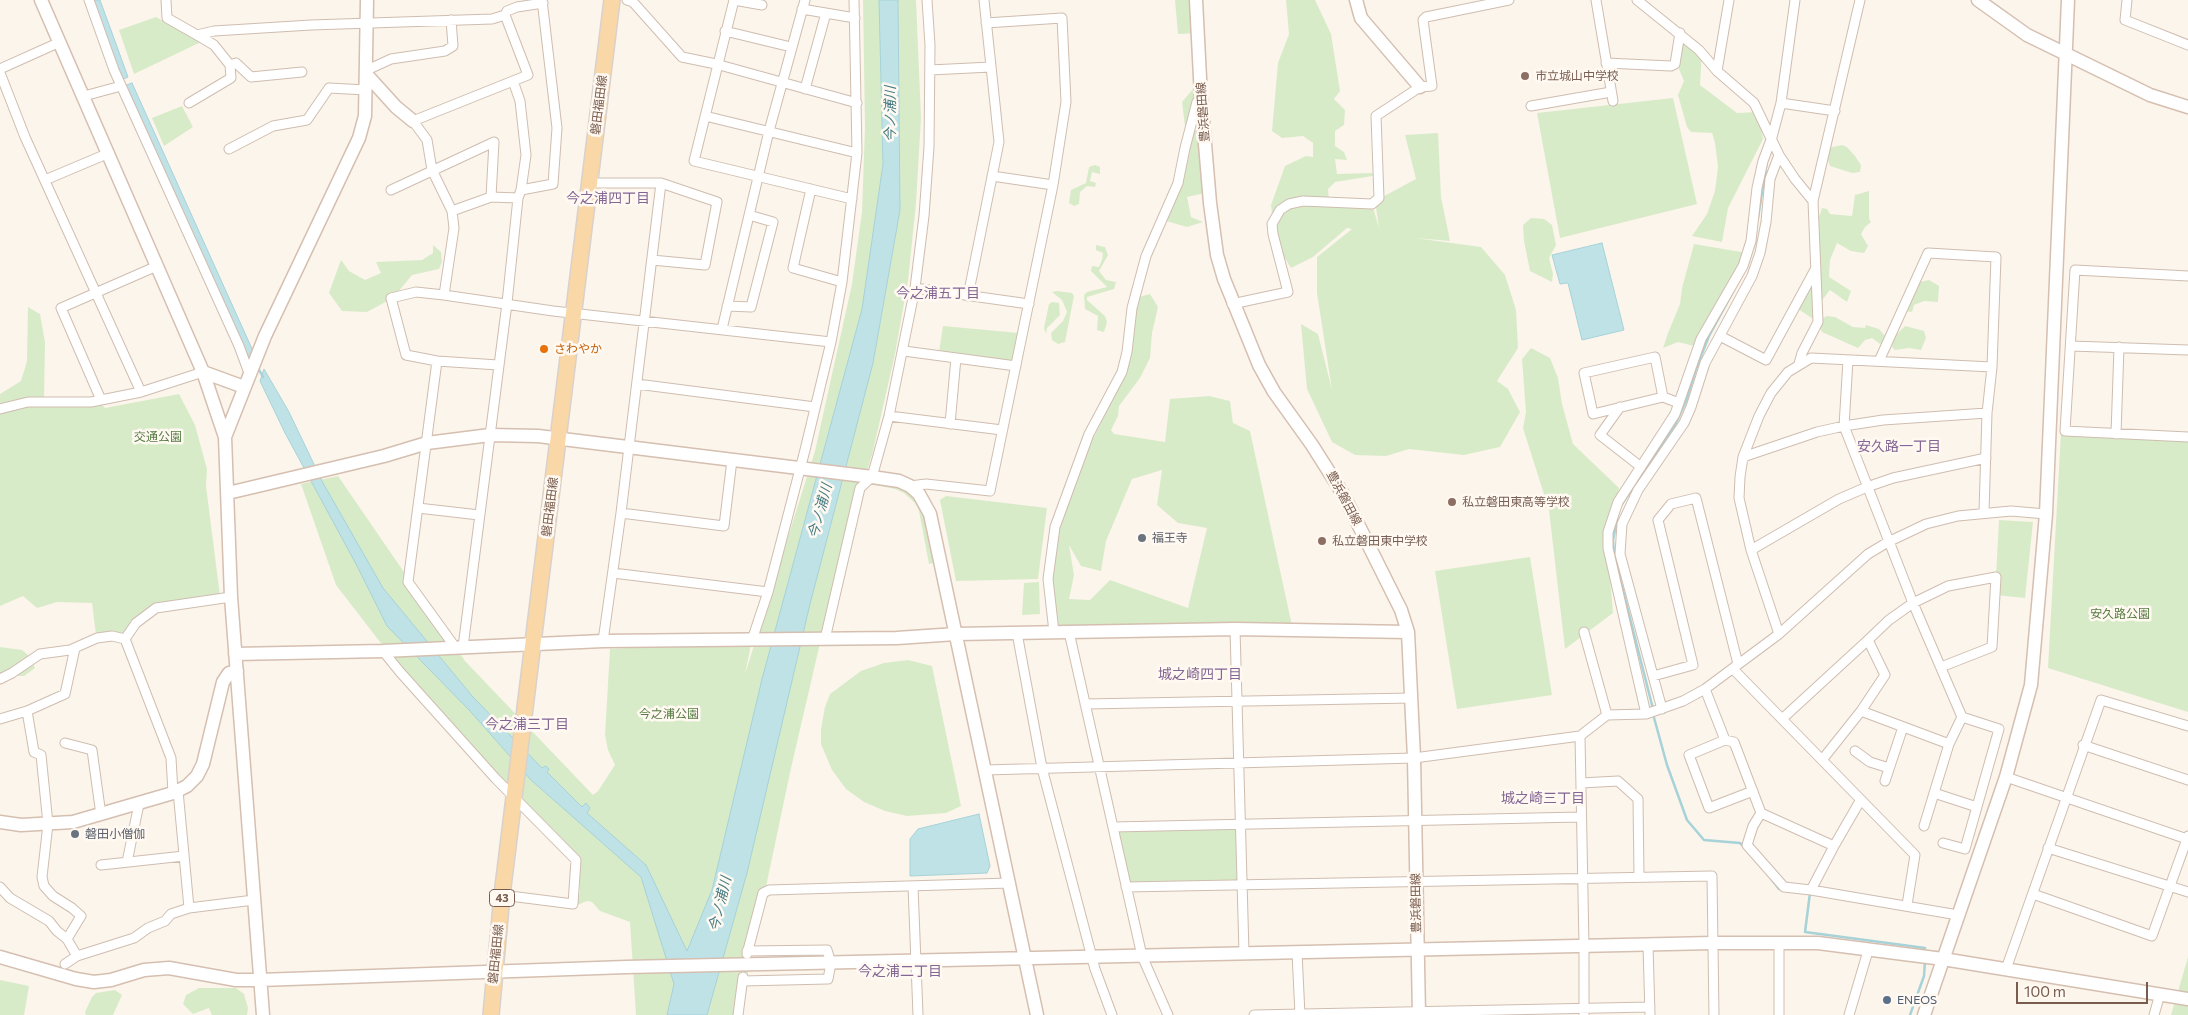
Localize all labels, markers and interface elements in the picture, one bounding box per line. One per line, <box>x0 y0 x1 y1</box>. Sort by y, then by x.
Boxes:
place label: 市立城山中学校 <box>1535 69 1619 83</box>
marker: 市立城山中学校 <box>1519 70 1531 82</box>
street label: 磐田福田線 <box>588 74 610 136</box>
street label: 豊浜磐田線 <box>1194 82 1212 142</box>
water label: 今ノ浦川 <box>882 86 898 142</box>
district label: 今之浦四丁目 <box>566 190 650 206</box>
district label: 今之浦五丁目 <box>896 285 980 301</box>
place label: さわやか <box>554 342 602 356</box>
marker: さわやか <box>538 343 550 355</box>
park label: 交通公園 <box>134 430 182 444</box>
district label: 安久路一丁目 <box>1857 438 1941 454</box>
street label: 豊浜磐田線 <box>1324 468 1364 528</box>
street label: 磐田福田線 <box>539 476 561 538</box>
water label: 今ノ浦川 <box>805 482 835 540</box>
place label: 私立磐田東高等学校 <box>1462 495 1570 509</box>
marker: 私立磐田東高等学校 <box>1446 496 1458 508</box>
place label: 福王寺 <box>1152 531 1188 545</box>
marker: 福王寺 <box>1136 532 1148 544</box>
place label: 私立磐田東中学校 <box>1332 534 1428 548</box>
marker: 私立磐田東中学校 <box>1316 535 1328 547</box>
park label: 安久路公園 <box>2090 607 2150 621</box>
district label: 城之崎四丁目 <box>1158 666 1242 682</box>
park label: 今之浦公園 <box>639 707 699 721</box>
district label: 今之浦三丁目 <box>485 716 569 732</box>
district label: 城之崎三丁目 <box>1501 790 1585 806</box>
place label: 磐田小僧伽 <box>85 827 145 841</box>
marker: 磐田小僧伽 <box>69 828 81 840</box>
street label: 豊浜磐田線 <box>1408 873 1424 933</box>
water label: 今ノ浦川 <box>706 875 734 933</box>
road number: 43 <box>490 890 514 906</box>
street label: 磐田福田線 <box>486 923 506 985</box>
district label: 今之浦二丁目 <box>858 963 942 979</box>
scale bar <box>2018 972 2150 1004</box>
text: 100 m <box>2024 982 2066 1000</box>
place label: ENEOS <box>1897 993 1937 1007</box>
marker: ENEOS <box>1881 994 1893 1006</box>

